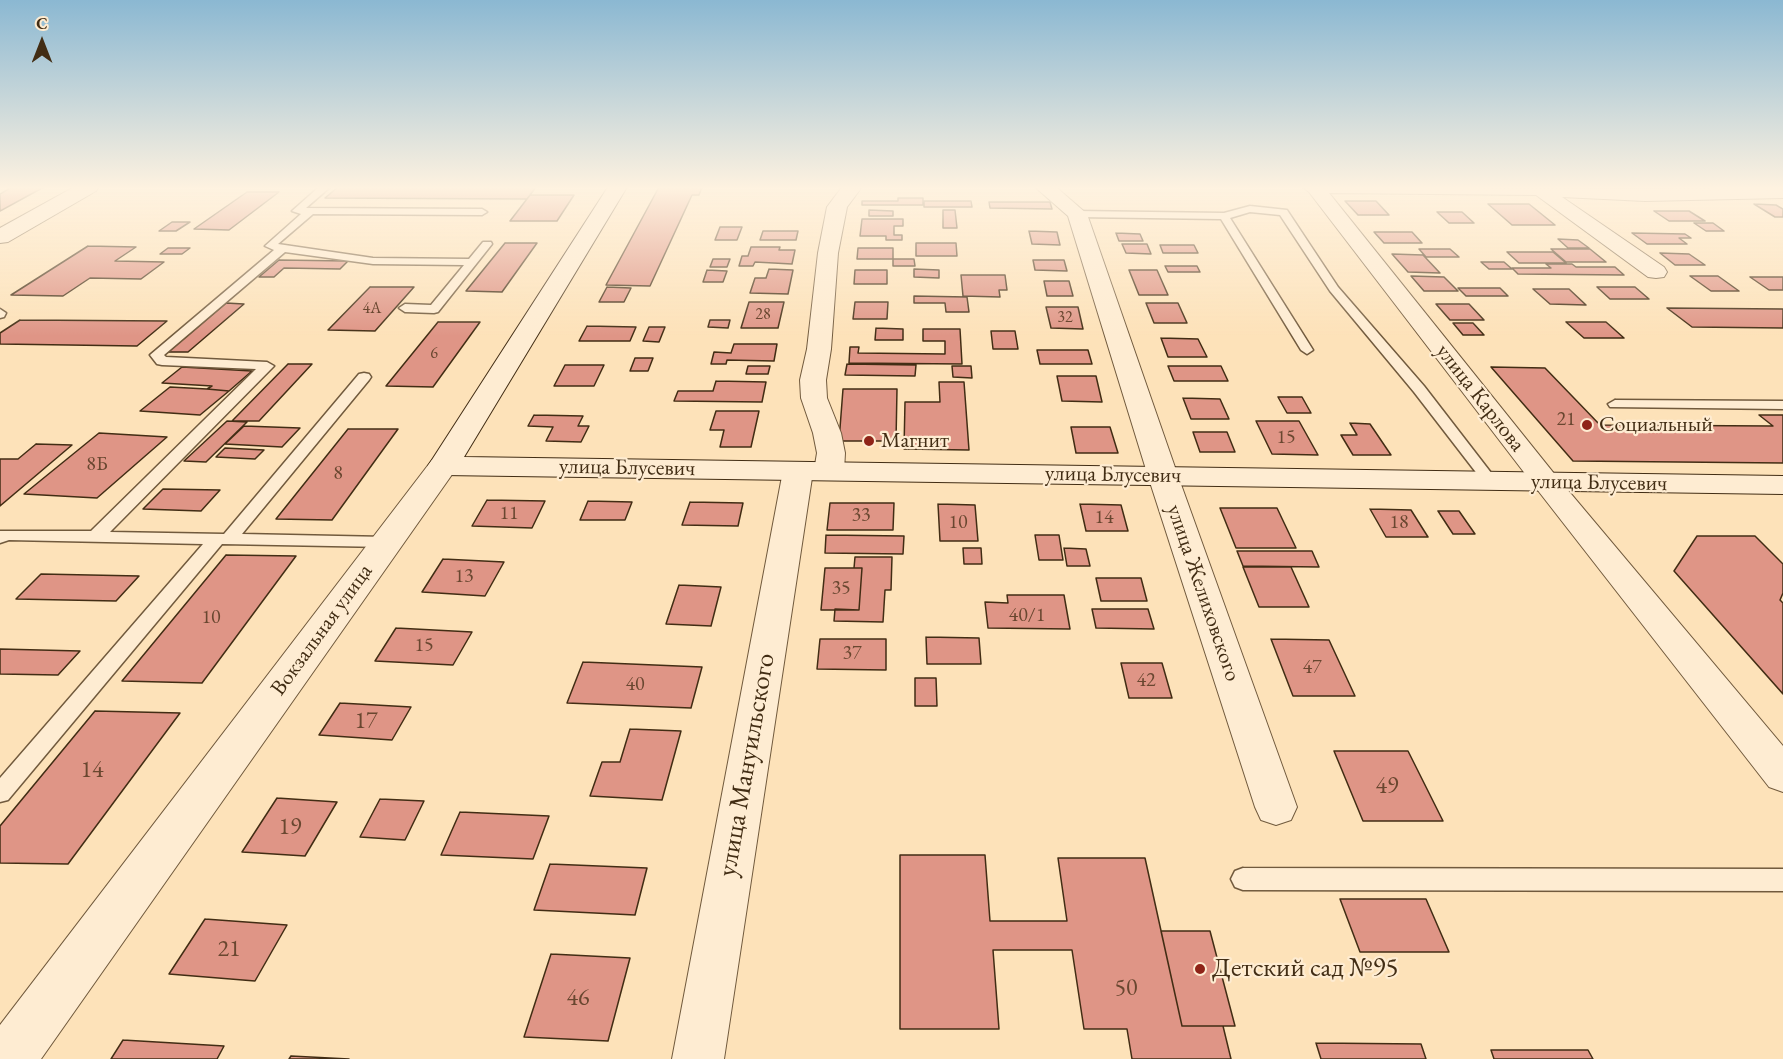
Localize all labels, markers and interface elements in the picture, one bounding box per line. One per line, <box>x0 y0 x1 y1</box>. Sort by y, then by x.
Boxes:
north arrow <box>12 12 72 72</box>
text: С <box>36 13 48 34</box>
house number: 4А <box>363 299 381 319</box>
house number: 28 <box>755 305 771 325</box>
house number: 32 <box>1057 308 1073 328</box>
street label: улица Карлова <box>1430 339 1530 457</box>
house number: 6 <box>430 344 438 364</box>
house number: 21 <box>1556 408 1576 432</box>
place label: Социальный <box>1599 412 1713 438</box>
marker: Социальный <box>1580 418 1594 432</box>
house number: 15 <box>1276 426 1296 450</box>
place label: Магнит <box>881 428 949 454</box>
marker: Магнит <box>862 434 876 448</box>
house number: 8Б <box>86 453 108 477</box>
street label: улица Блусевич <box>559 454 695 482</box>
street label: улица Блусевич <box>1045 461 1181 489</box>
house number: 8 <box>333 462 343 486</box>
street label: улица Блусевич <box>1531 469 1667 497</box>
street label: улица Желиховского <box>1160 501 1246 685</box>
house number: 11 <box>499 502 519 526</box>
house number: 33 <box>851 504 871 528</box>
house number: 14 <box>1094 506 1114 530</box>
house number: 10 <box>948 511 968 535</box>
house number: 18 <box>1389 511 1409 535</box>
street label: Вокзальная улица <box>265 559 379 701</box>
house number: 13 <box>454 565 474 589</box>
house number: 35 <box>831 577 851 601</box>
house number: 40/1 <box>1009 604 1045 628</box>
house number: 10 <box>201 606 221 630</box>
house number: 15 <box>414 634 434 658</box>
house number: 37 <box>842 642 862 666</box>
street label: улица Мануильского <box>711 651 783 879</box>
house number: 47 <box>1302 656 1322 680</box>
house number: 42 <box>1136 669 1156 693</box>
house number: 40 <box>625 673 645 697</box>
house number: 17 <box>354 707 378 735</box>
house number: 14 <box>80 756 104 784</box>
house number: 49 <box>1375 772 1399 800</box>
house number: 19 <box>278 813 302 841</box>
house number: 21 <box>217 935 241 963</box>
place label: Детский сад №95 <box>1212 953 1398 985</box>
marker: Детский сад №95 <box>1193 962 1207 976</box>
house number: 50 <box>1114 974 1138 1002</box>
house number: 46 <box>566 984 590 1012</box>

